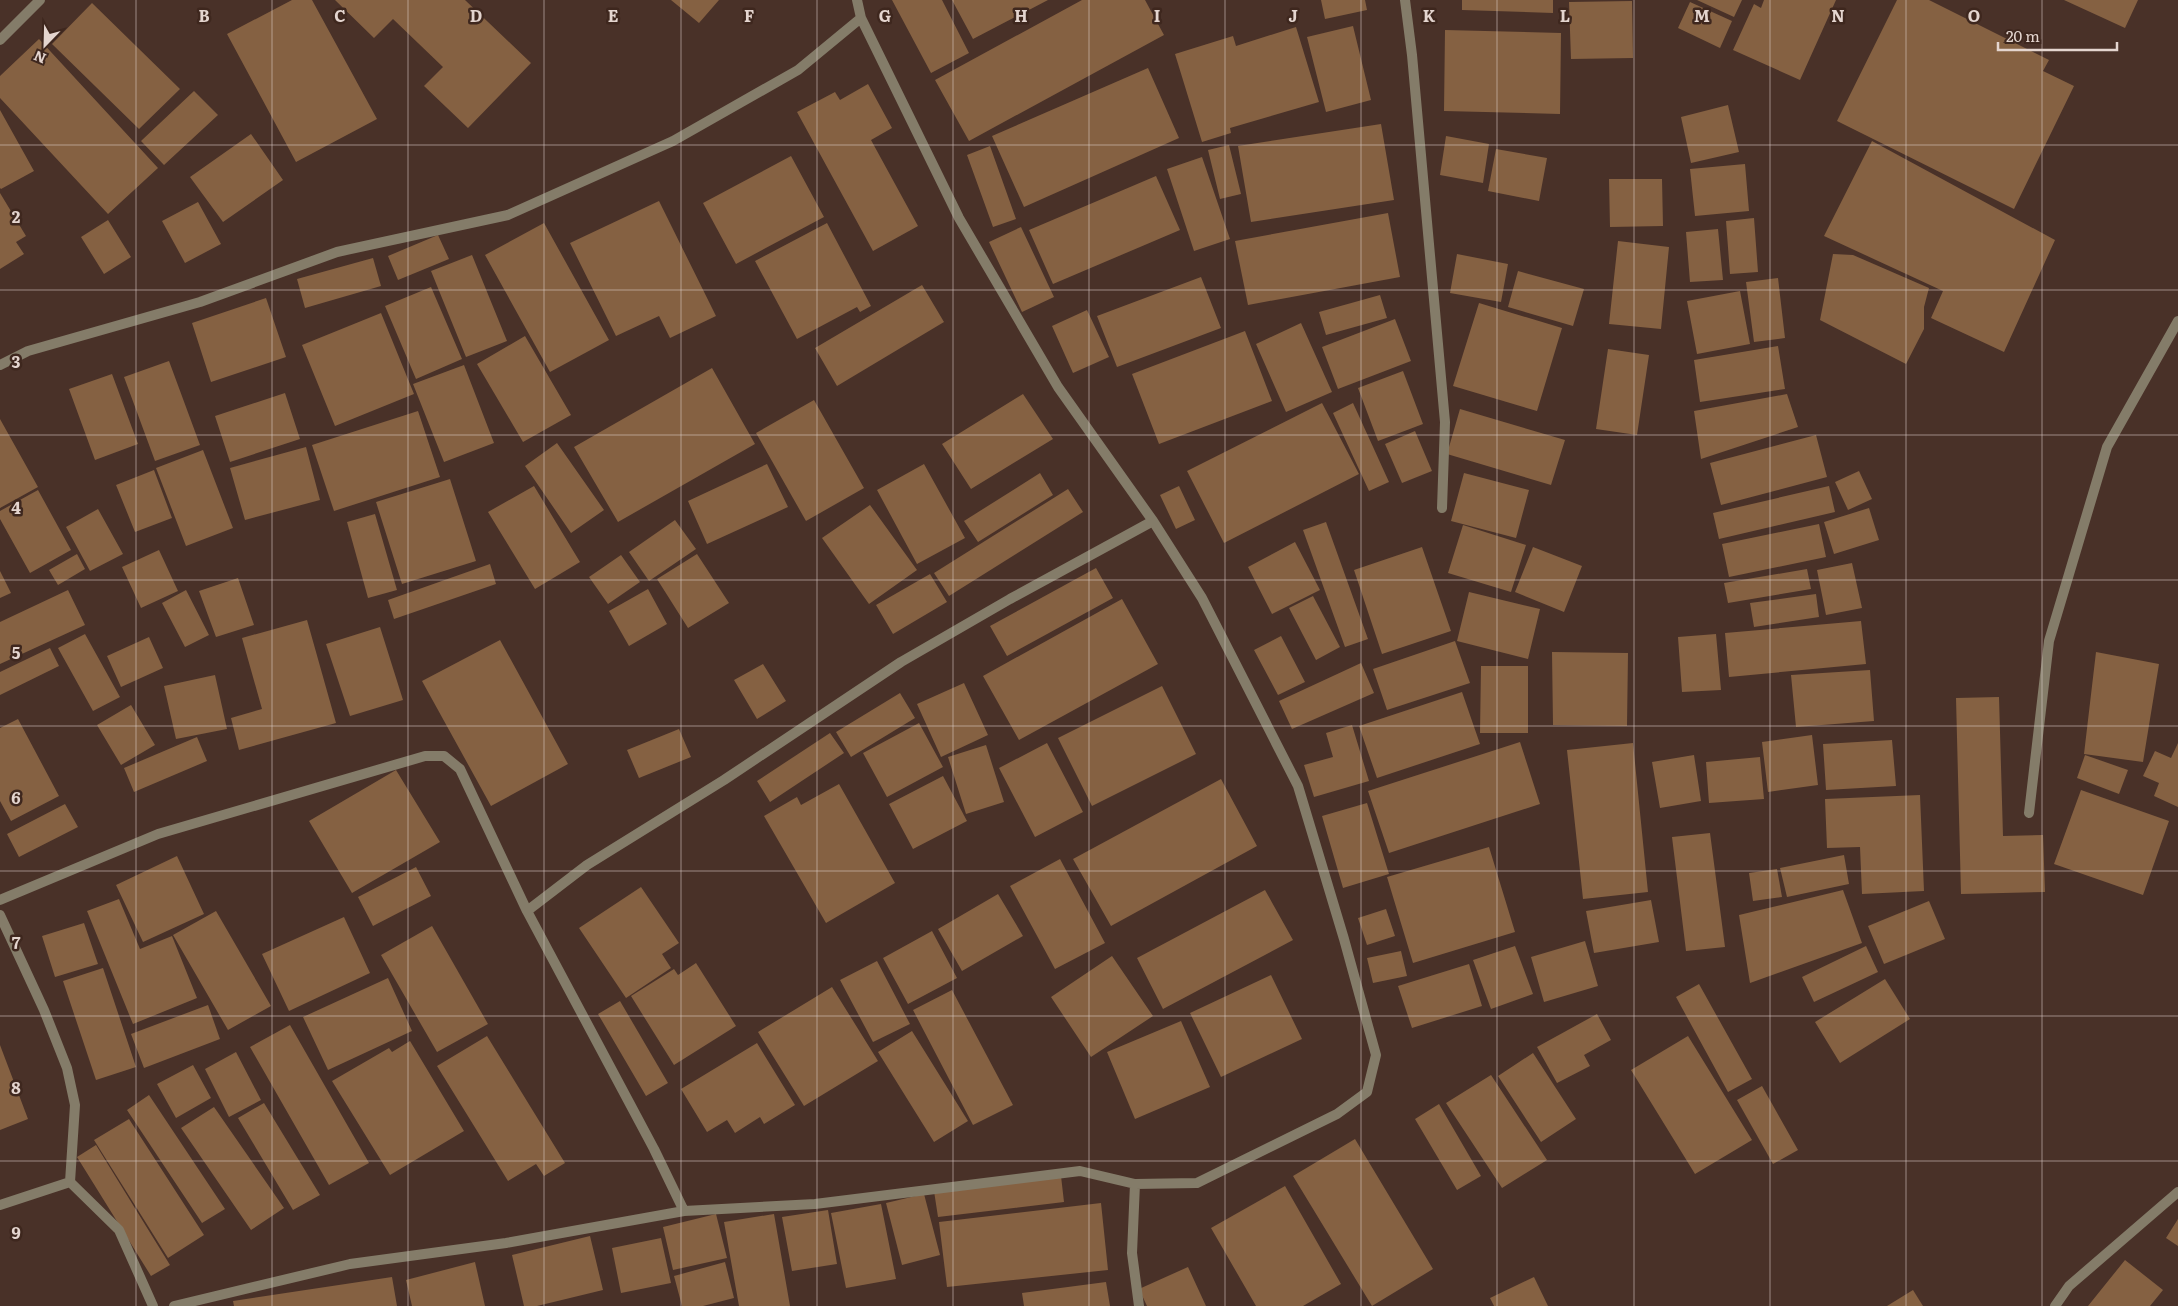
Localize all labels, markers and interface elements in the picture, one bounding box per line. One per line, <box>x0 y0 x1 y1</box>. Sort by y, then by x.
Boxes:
text: B <box>198 3 210 27</box>
text: C <box>334 3 346 27</box>
text: D <box>470 3 482 27</box>
text: E <box>608 3 619 27</box>
text: F <box>744 3 754 27</box>
text: G <box>879 3 891 27</box>
text: H <box>1014 3 1028 27</box>
text: I <box>1154 3 1160 27</box>
text: J <box>1288 3 1298 27</box>
text: K <box>1423 3 1436 27</box>
text: L <box>1560 3 1570 27</box>
text: M <box>1694 3 1710 27</box>
text: N <box>1831 3 1845 27</box>
text: O <box>1968 3 1980 27</box>
north arrow <box>20 20 70 70</box>
scale bar <box>1998 20 2117 52</box>
text: 20 m <box>2006 24 2040 47</box>
text: N <box>30 46 49 69</box>
text: 2 <box>12 204 21 228</box>
text: 3 <box>12 349 21 373</box>
text: 4 <box>11 495 21 519</box>
text: 5 <box>12 640 21 664</box>
text: 6 <box>11 785 21 809</box>
text: 7 <box>12 930 21 954</box>
text: 8 <box>11 1075 21 1099</box>
text: 9 <box>11 1220 21 1244</box>

